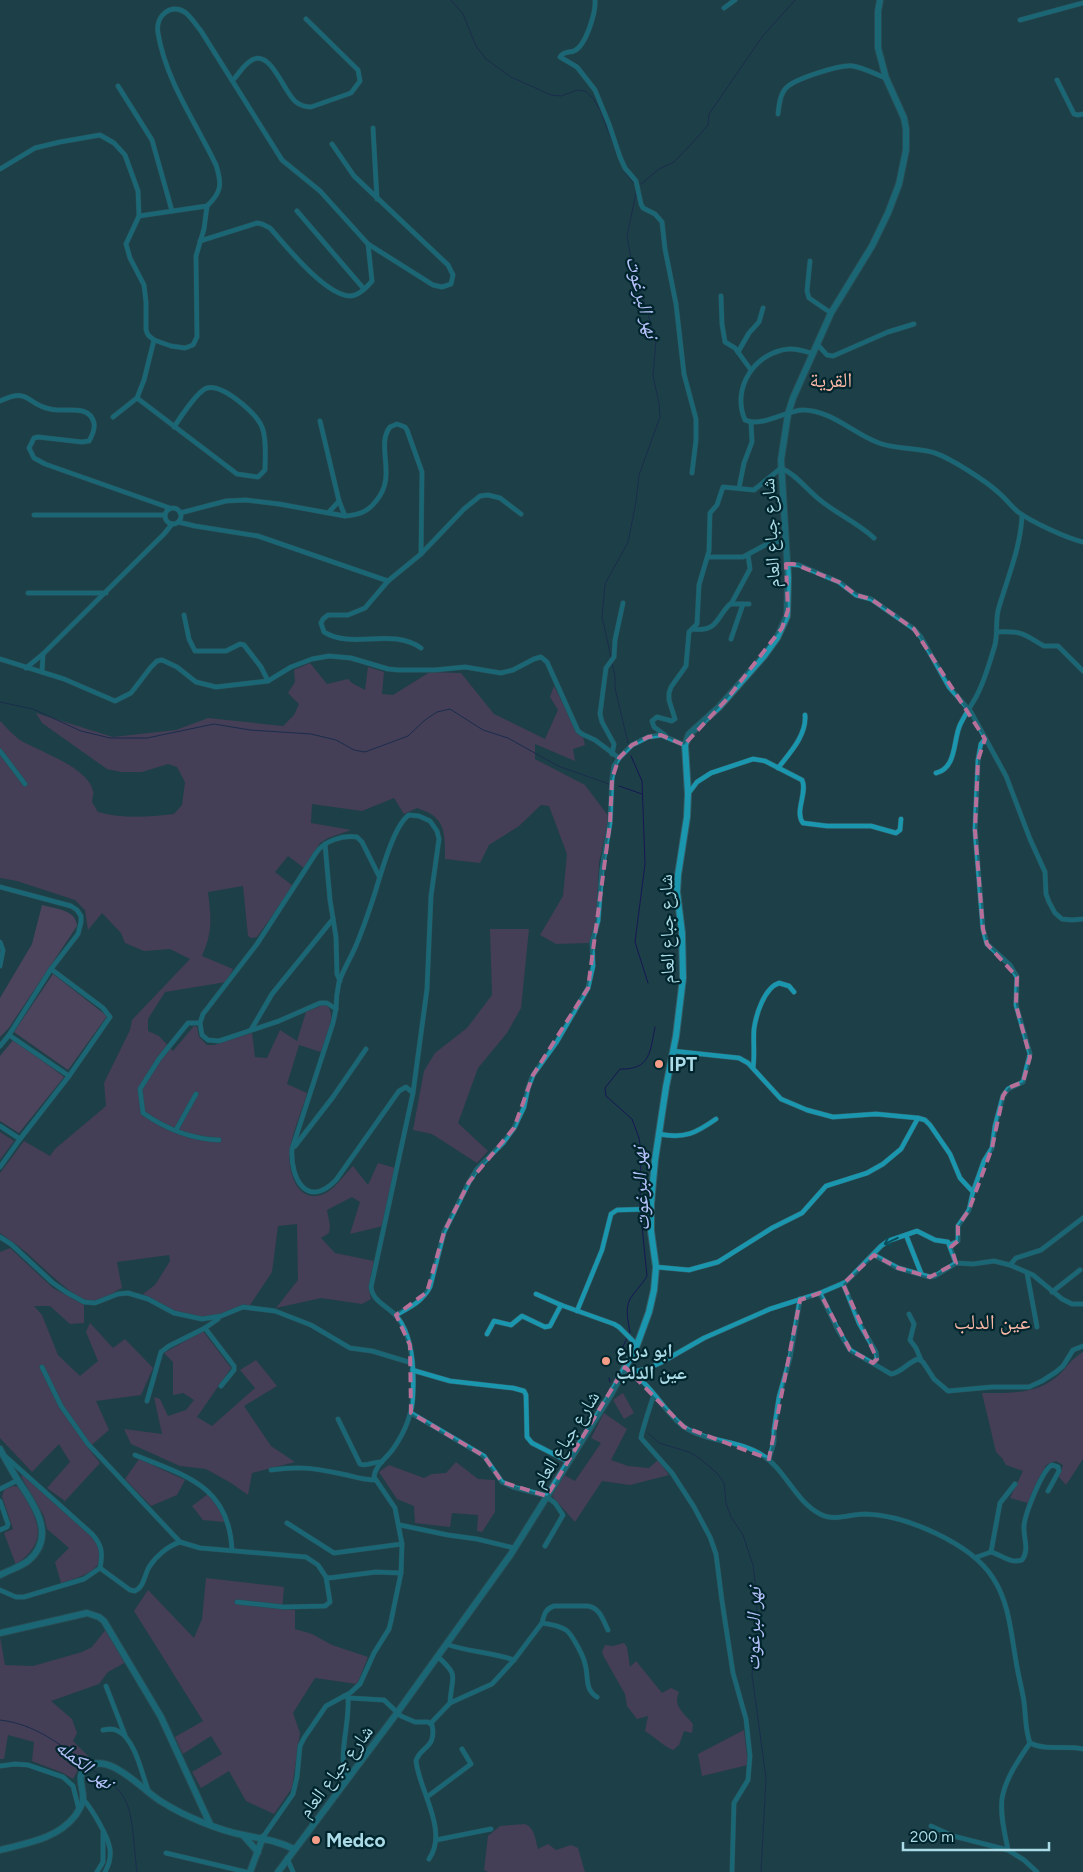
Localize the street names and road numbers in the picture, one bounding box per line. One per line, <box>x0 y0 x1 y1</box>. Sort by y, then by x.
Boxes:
street label: شارع جباع العام <box>756 477 787 588</box>
street label: شارع جباع العام <box>654 874 681 984</box>
street label: شارع جباع العام <box>527 1387 606 1493</box>
street label: شارع جباع العام <box>293 1720 379 1823</box>

